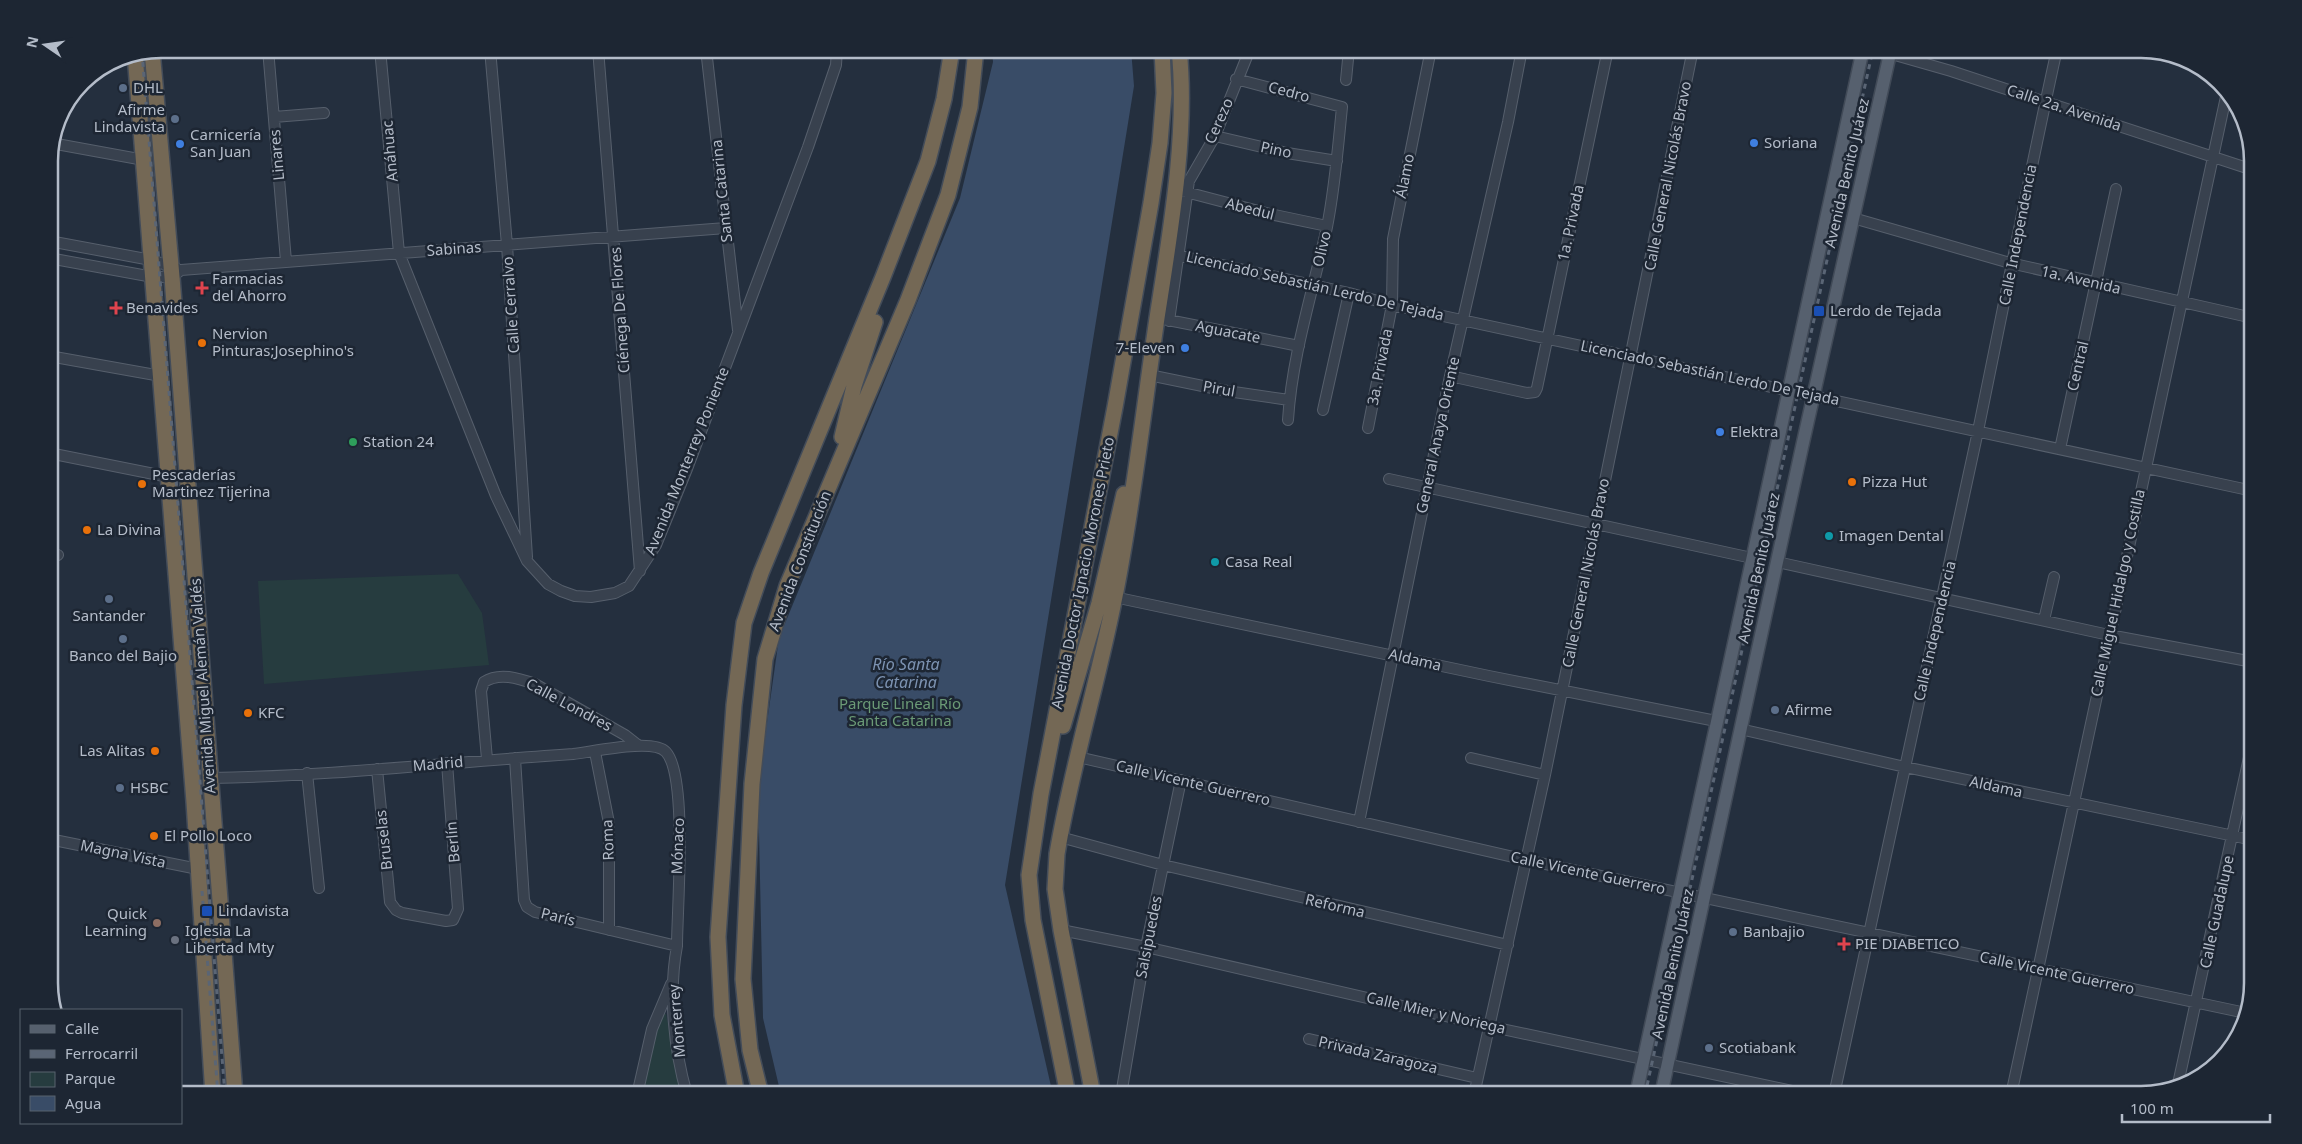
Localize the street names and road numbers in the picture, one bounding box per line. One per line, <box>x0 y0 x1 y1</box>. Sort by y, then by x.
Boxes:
street label: Cedro <box>1266 76 1312 106</box>
street label: Calle General Nicolás Bravo <box>1639 79 1695 272</box>
street label: Calle 2a. Avenida <box>2004 79 2124 135</box>
street label: Cerezo <box>1199 94 1237 147</box>
street label: Avenida Benito Juárez <box>1819 96 1873 250</box>
street label: Anáhuac <box>376 120 402 183</box>
street label: Linares <box>264 129 288 181</box>
street label: Pino <box>1259 136 1294 162</box>
street label: Santa Catarina <box>706 139 736 243</box>
street label: Álamo <box>1390 152 1418 200</box>
street label: Calle Independencia <box>1994 163 2041 307</box>
street label: 1a. Privada <box>1552 183 1588 263</box>
street label: Abedul <box>1224 192 1277 224</box>
street label: Olivo <box>1307 229 1335 269</box>
street label: Sabinas <box>426 236 482 260</box>
street label: Ciénega De Flores <box>605 246 633 374</box>
street label: Licenciado Sebastián Lerdo De Tejada <box>1184 246 1446 324</box>
street label: Calle Cerralvo <box>497 256 523 354</box>
street label: 1a. Avenida <box>2039 260 2123 298</box>
street label: Aguacate <box>1194 315 1262 347</box>
street label: 3a. Privada <box>1362 327 1396 407</box>
street label: Licenciado Sebastián Lerdo De Tejada <box>1579 335 1841 409</box>
street label: Central <box>2062 339 2092 393</box>
street label: General Anaya Oriente <box>1411 355 1463 515</box>
street label: Avenida Monterrey Poniente <box>639 364 733 557</box>
street label: Pirul <box>1202 375 1237 401</box>
street label: Avenida Doctor Ignacio Morones Prieto <box>1046 435 1118 711</box>
street label: Calle General Nicolás Bravo <box>1557 476 1613 669</box>
street label: Calle Miguel Hidalgo y Costilla <box>2085 487 2149 698</box>
street label: Avenida Constitución <box>763 488 835 634</box>
street label: Avenida Benito Juárez <box>1732 491 1784 645</box>
street label: Calle Independencia <box>1908 559 1960 703</box>
street label: Avenida Miguel Alemán Valdés <box>184 578 220 794</box>
street label: Aldama <box>1387 643 1444 675</box>
street label: Calle Londres <box>523 673 616 735</box>
street label: Madrid <box>412 751 464 775</box>
street label: Calle Vicente Guerrero <box>1114 755 1272 810</box>
street label: Aldama <box>1968 771 2024 801</box>
street label: Bruselas <box>370 809 396 871</box>
street label: Mónaco <box>666 817 688 875</box>
street label: Roma <box>596 819 618 861</box>
street label: Berlín <box>440 821 464 864</box>
street label: Magna Vista <box>79 834 168 872</box>
street label: Calle Vicente Guerrero <box>1509 846 1667 898</box>
street label: Calle Guadalupe <box>2194 853 2238 970</box>
street label: Avenida Benito Juárez <box>1646 887 1698 1041</box>
street label: Reforma <box>1303 888 1367 922</box>
street label: Salsipuedes <box>1130 894 1166 980</box>
street label: París <box>539 902 578 930</box>
street label: Calle Vicente Guerrero <box>1978 946 2136 998</box>
street label: Monterrey <box>663 983 689 1059</box>
street label: Calle Mier y Noriega <box>1365 986 1508 1038</box>
street label: Privada Zaragoza <box>1317 1031 1440 1077</box>

